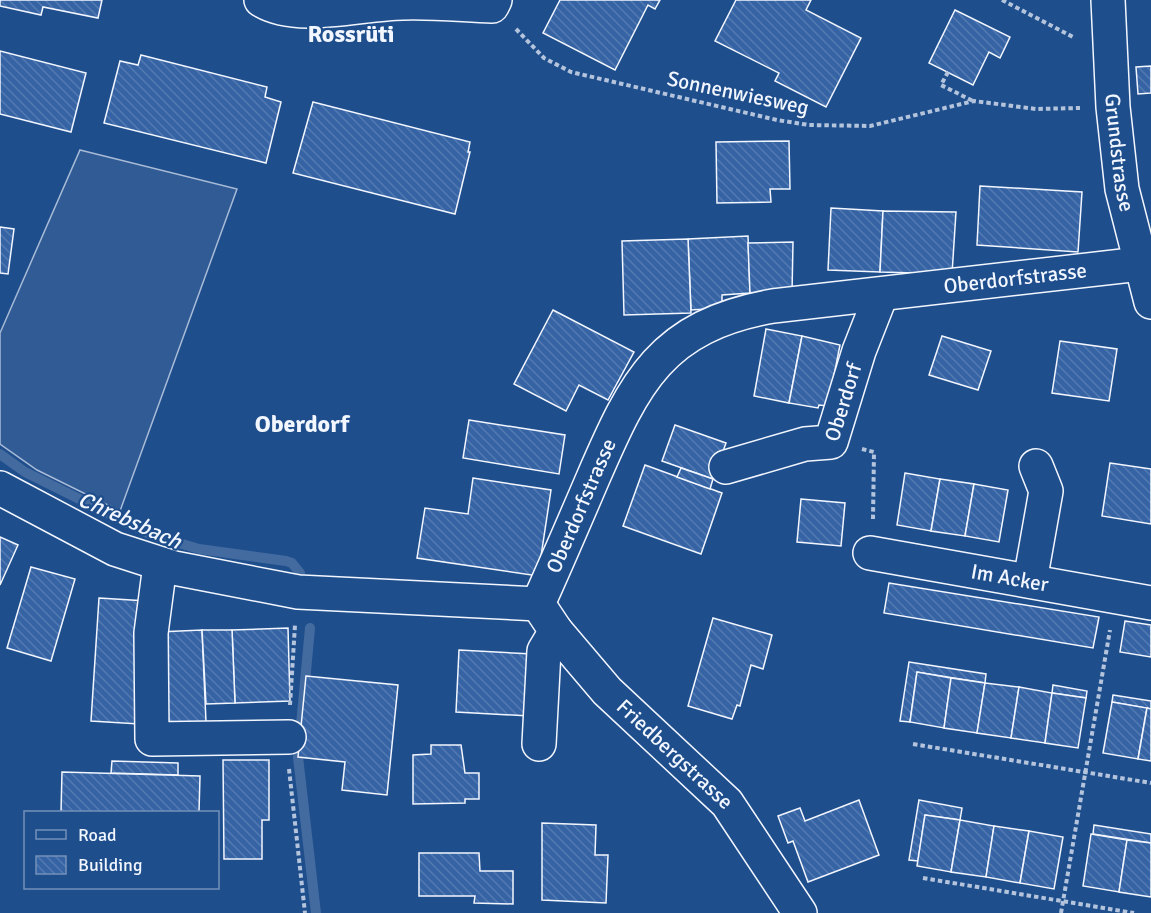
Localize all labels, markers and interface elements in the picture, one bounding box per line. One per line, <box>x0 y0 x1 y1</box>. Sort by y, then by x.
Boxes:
district label: Rossrüti <box>307 19 395 49</box>
street label: Sonnenwiesweg <box>665 65 811 121</box>
street label: Grundstrasse <box>1099 93 1140 214</box>
street label: Oberdorfstrasse <box>942 257 1088 299</box>
street label: Oberdorf <box>819 359 868 444</box>
district label: Oberdorf <box>255 409 351 439</box>
street label: Oberdorfstrasse <box>540 434 622 577</box>
water label: Chrebsbach <box>74 485 187 555</box>
street label: Im Acker <box>969 558 1051 598</box>
street label: Friedbergstrasse <box>611 694 738 815</box>
legend <box>24 811 219 889</box>
text: Road <box>78 824 117 846</box>
text: Building <box>78 854 142 876</box>

